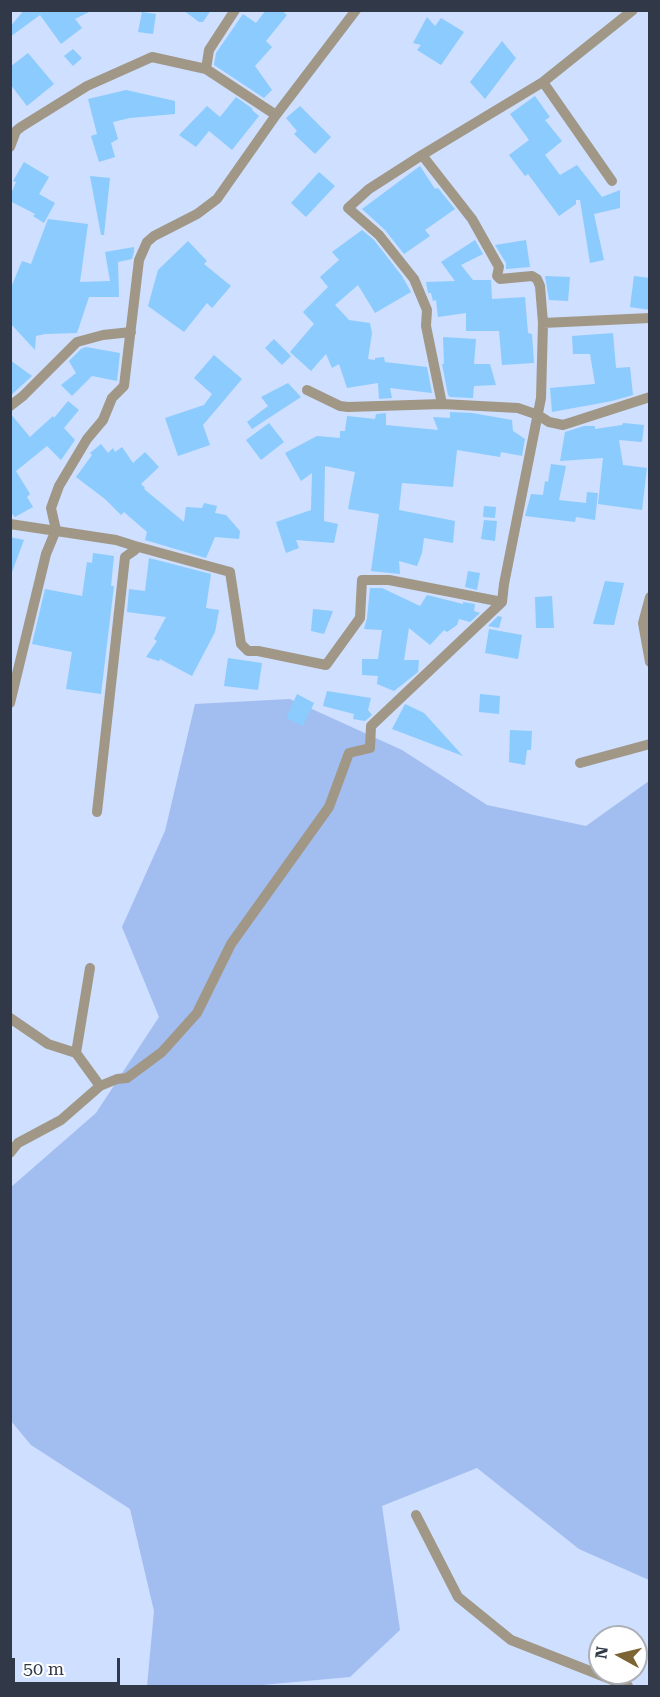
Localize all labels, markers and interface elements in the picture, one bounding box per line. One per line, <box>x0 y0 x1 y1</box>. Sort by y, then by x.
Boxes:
north arrow <box>588 1625 648 1685</box>
text: N <box>591 1645 612 1660</box>
scale bar <box>15 1646 123 1684</box>
text: 50 m <box>23 1658 64 1679</box>

